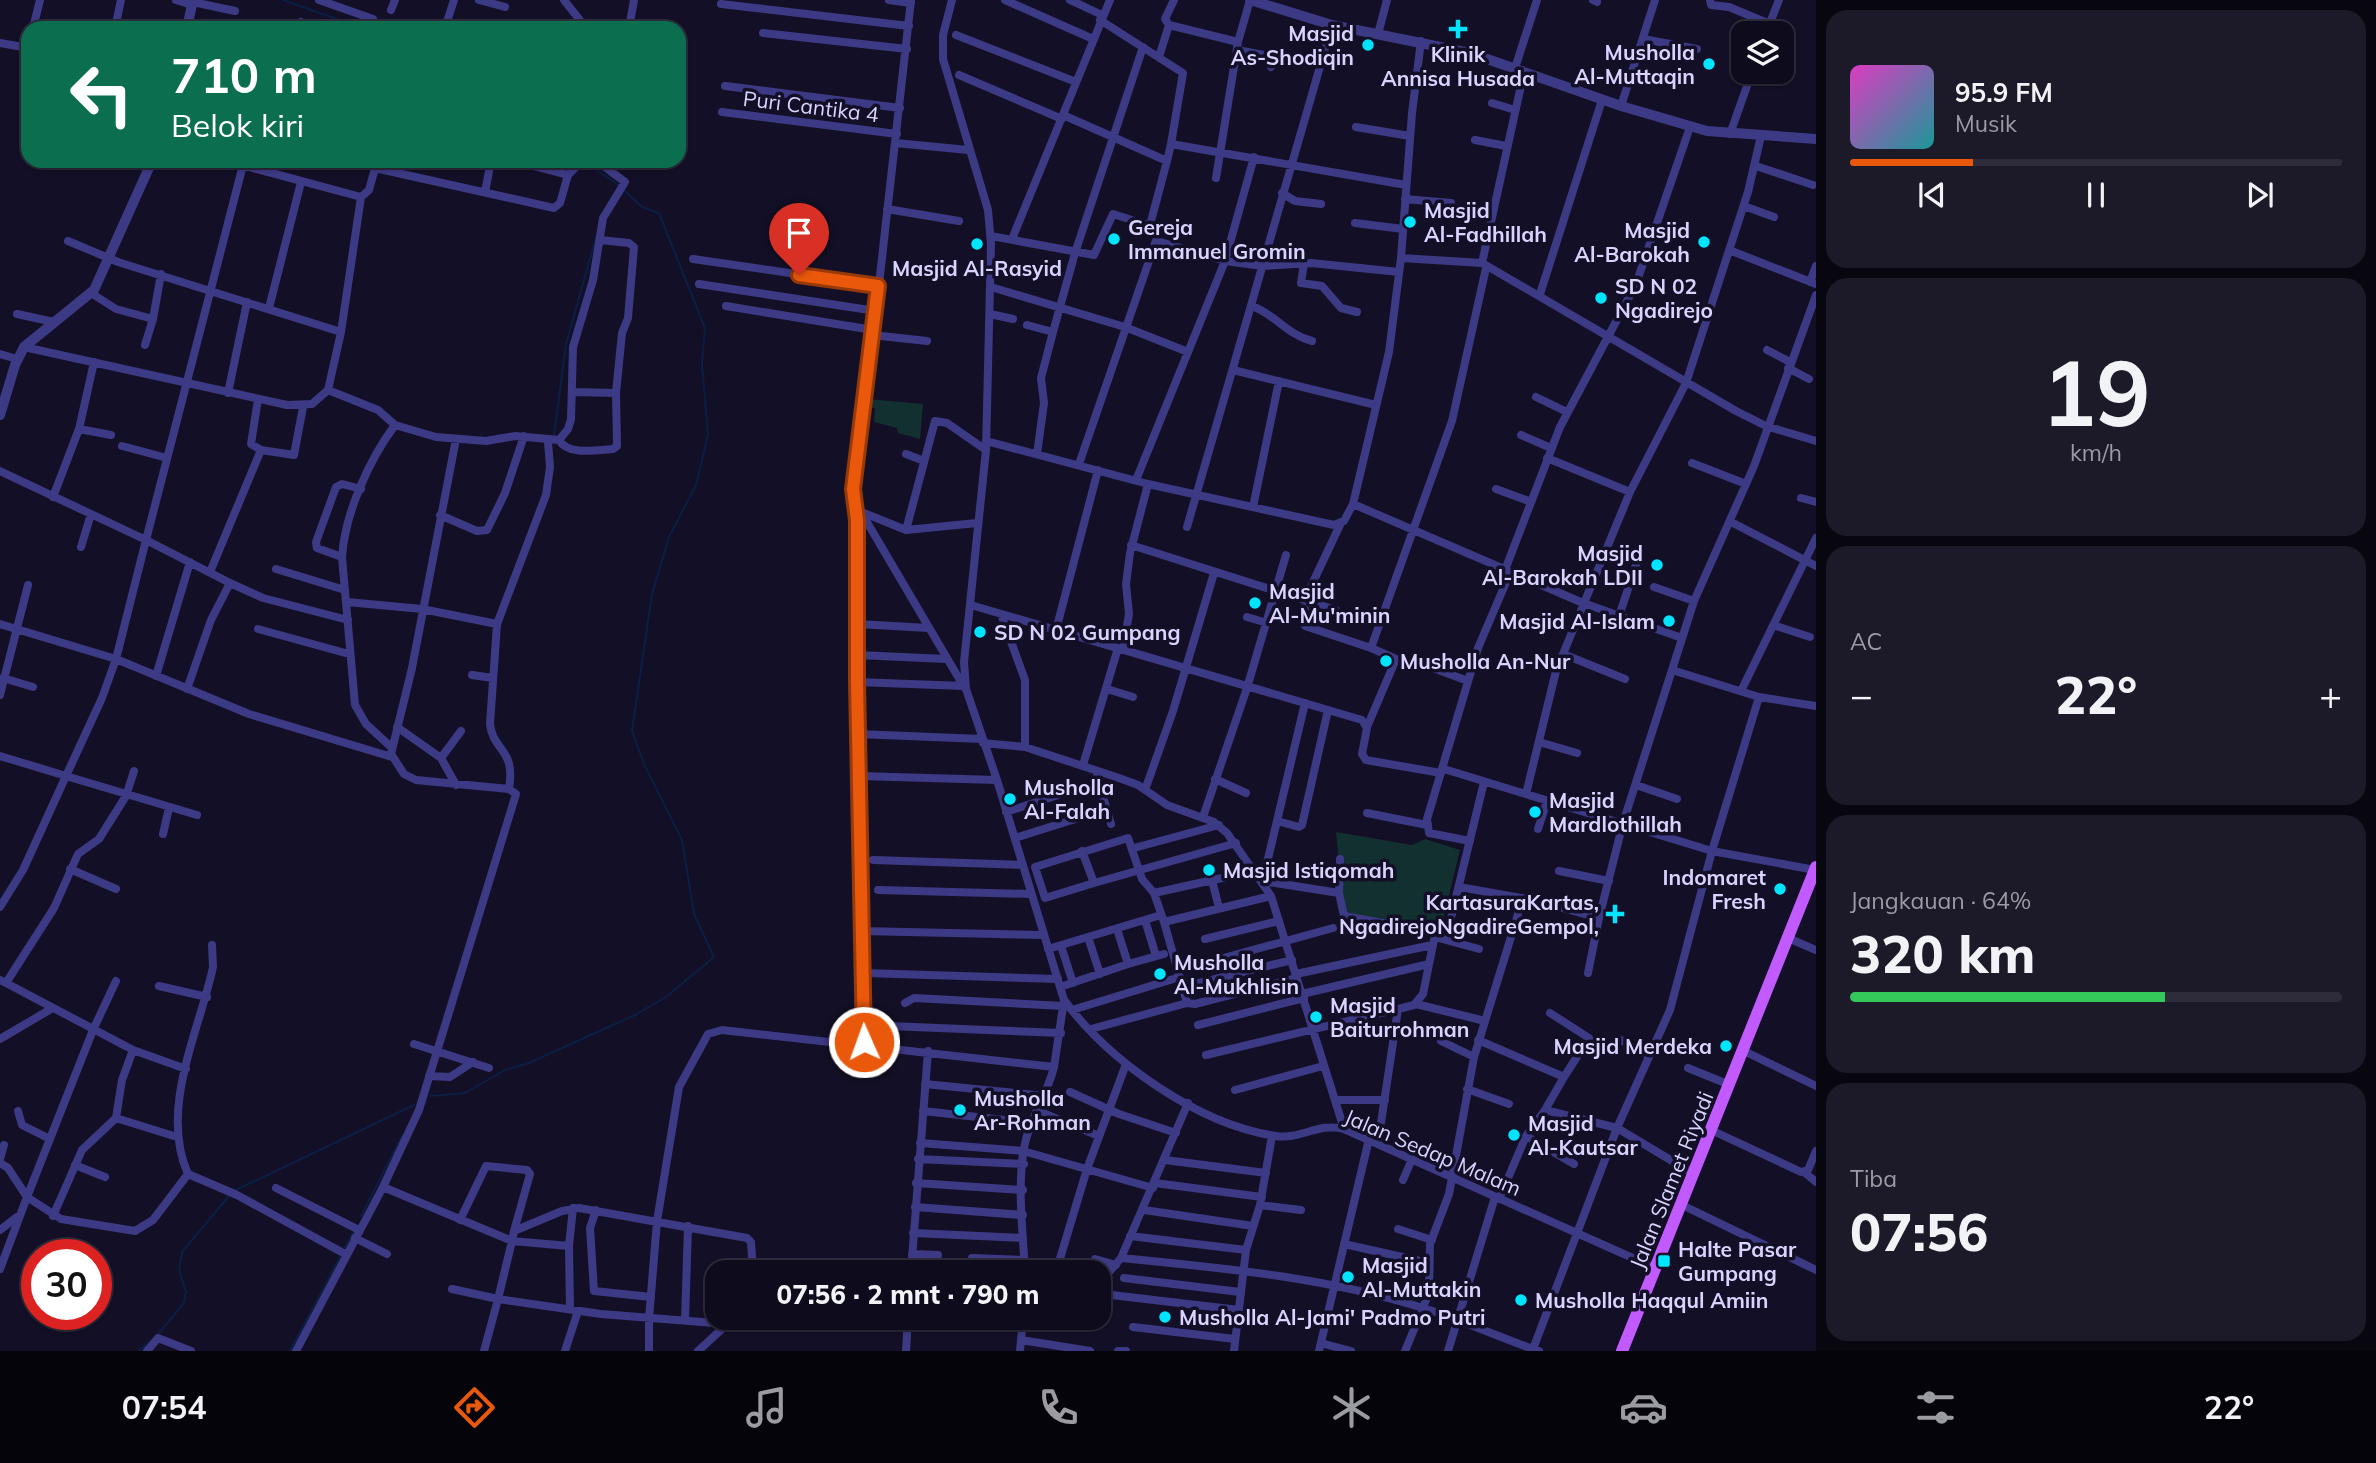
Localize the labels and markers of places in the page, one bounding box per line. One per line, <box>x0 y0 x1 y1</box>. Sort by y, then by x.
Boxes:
marker: Klinik Annisa Husada <box>1448 19 1468 39</box>
place label: Masjid As-Shodiqin <box>1231 20 1354 70</box>
marker: Masjid As-Shodiqin <box>1360 37 1376 53</box>
place label: Musholla Al-Muttaqin <box>1574 39 1695 89</box>
place label: Klinik Annisa Husada <box>1381 41 1535 91</box>
marker: Musholla Al-Muttaqin <box>1701 56 1717 72</box>
place label: Masjid Al-Fadhillah <box>1424 197 1547 247</box>
pin <box>769 203 829 275</box>
place label: Gereja Immanuel Gromin <box>1128 214 1306 264</box>
marker: Masjid Al-Fadhillah <box>1402 214 1418 230</box>
place label: Masjid Al-Barokah <box>1574 217 1690 267</box>
marker: Gereja Immanuel Gromin <box>1106 231 1122 247</box>
marker: Masjid Al-Barokah <box>1696 234 1712 250</box>
marker: Masjid Al-Rasyid <box>969 236 985 252</box>
place label: Masjid Al-Rasyid <box>892 255 1062 281</box>
place label: SD N 02 Ngadirejo <box>1615 273 1713 323</box>
marker: SD N 02 Ngadirejo <box>1593 290 1609 306</box>
place label: Masjid Al-Barokah LDII <box>1482 540 1643 590</box>
marker: Masjid Al-Barokah LDII <box>1649 557 1665 573</box>
place label: Masjid Al-Mu'minin <box>1269 578 1391 628</box>
marker: Masjid Al-Mu'minin <box>1247 595 1263 611</box>
place label: Masjid Al-Islam <box>1499 608 1655 634</box>
marker: Masjid Al-Islam <box>1661 613 1677 629</box>
place label: SD N 02 Gumpang <box>994 619 1181 645</box>
marker: SD N 02 Gumpang <box>972 624 988 640</box>
place label: Musholla An-Nur <box>1400 648 1571 674</box>
marker: Musholla An-Nur <box>1378 653 1394 669</box>
place label: Musholla Al-Falah <box>1024 774 1114 824</box>
place label: Masjid Mardlothillah <box>1549 787 1682 837</box>
marker: Musholla Al-Falah <box>1002 791 1018 807</box>
marker: Masjid Mardlothillah <box>1527 804 1543 820</box>
place label: Masjid Istiqomah <box>1223 857 1394 883</box>
marker: Masjid Istiqomah <box>1201 862 1217 878</box>
place label: Indomaret Fresh <box>1663 864 1766 914</box>
marker: Indomaret Fresh <box>1772 881 1788 897</box>
place label: KartasuraKartas, NgadirejoNgadireGempol, <box>1339 889 1599 939</box>
marker: KartasuraKartas, NgadirejoNgadireGempol, <box>1605 904 1625 924</box>
place label: Musholla Al-Mukhlisin <box>1174 949 1299 999</box>
marker: Musholla Al-Mukhlisin <box>1152 966 1168 982</box>
place label: Masjid Baiturrohman <box>1330 992 1469 1042</box>
marker: Masjid Baiturrohman <box>1308 1009 1324 1025</box>
place label: Masjid Merdeka <box>1554 1033 1712 1059</box>
marker: Masjid Merdeka <box>1718 1038 1734 1054</box>
place label: Musholla Ar-Rohman <box>974 1085 1091 1135</box>
marker: Musholla Ar-Rohman <box>952 1102 968 1118</box>
place label: Masjid Al-Kautsar <box>1528 1110 1638 1160</box>
marker: Masjid Al-Kautsar <box>1506 1127 1522 1143</box>
place label: Halte Pasar Gumpang <box>1678 1236 1797 1286</box>
place label: Masjid Al-Muttakin <box>1362 1252 1481 1302</box>
marker: Halte Pasar Gumpang <box>1656 1253 1672 1269</box>
marker: Masjid Al-Muttakin <box>1340 1269 1356 1285</box>
place label: Musholla Haqqul Amiin <box>1535 1287 1768 1313</box>
marker: Musholla Haqqul Amiin <box>1513 1292 1529 1308</box>
place label: Musholla Al-Jami' Padmo Putri <box>1179 1304 1485 1330</box>
marker: Musholla Al-Jami' Padmo Putri <box>1157 1309 1173 1325</box>

